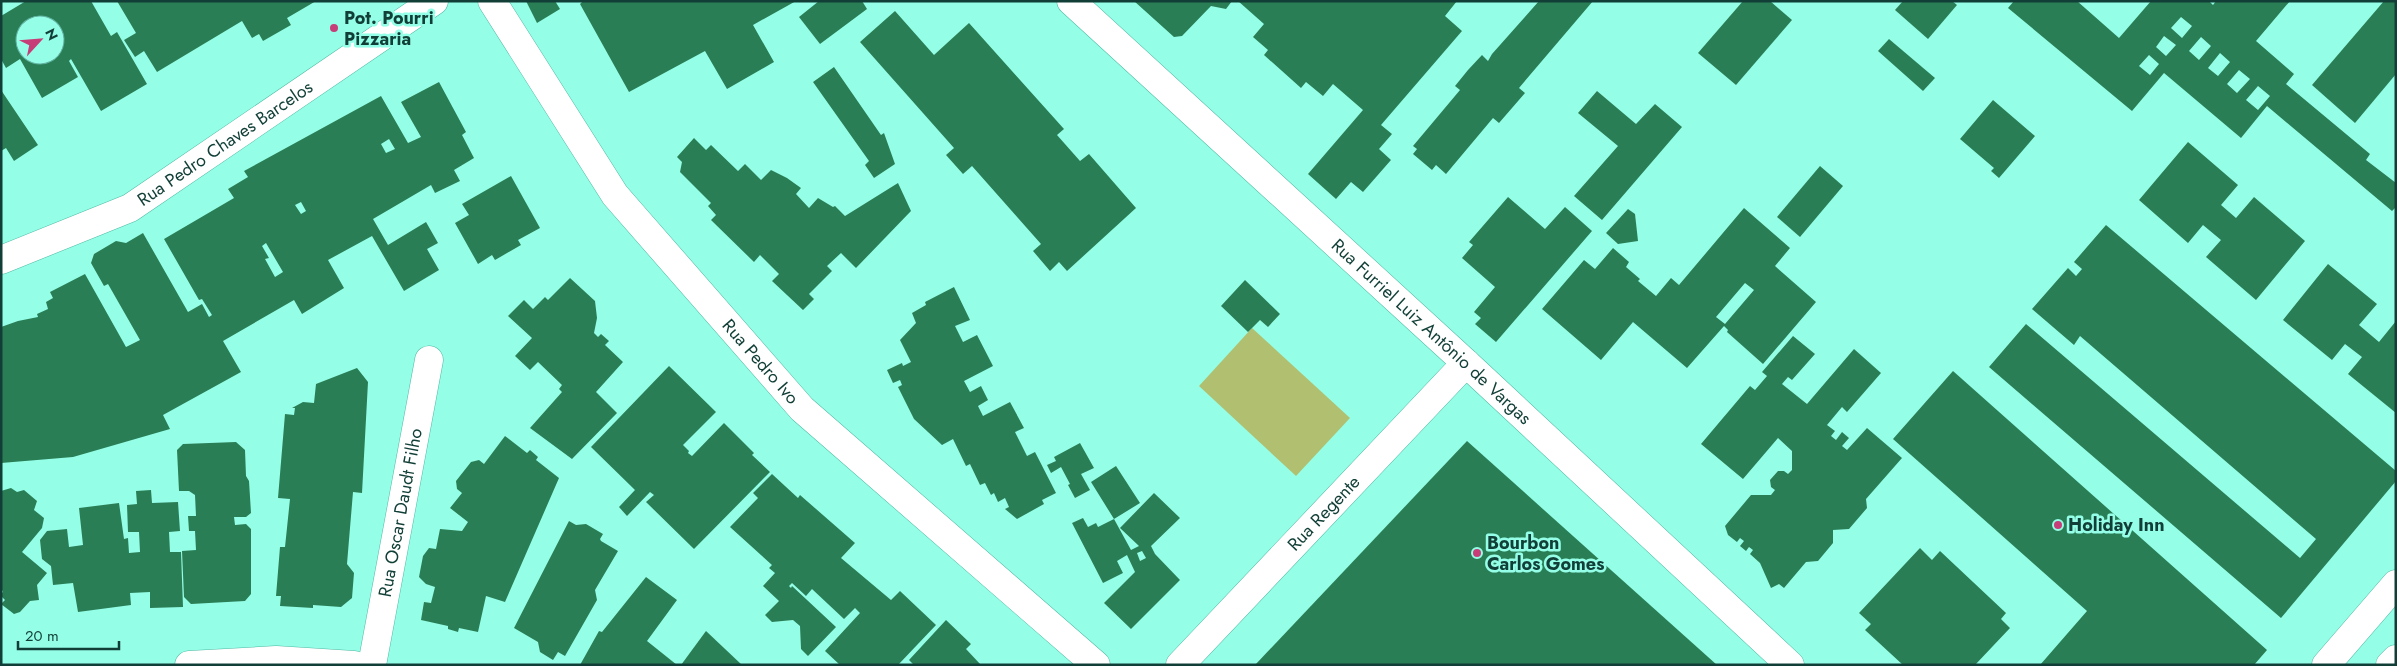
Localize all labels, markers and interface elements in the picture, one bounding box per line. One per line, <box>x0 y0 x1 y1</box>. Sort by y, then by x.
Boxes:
place label: Pot. Pourri Pizzaria <box>344 5 434 52</box>
north arrow <box>15 15 65 65</box>
marker: Pot. Pourri Pizzaria <box>328 22 340 34</box>
text: N <box>40 25 63 44</box>
street label: Rua Pedro Chaves Barcelos <box>132 74 318 212</box>
street label: Rua Furriel Luiz Antônio de Vargas <box>1325 233 1537 431</box>
street label: Rua Pedro Ivo <box>716 313 805 410</box>
street label: Rua Oscar Daudt Filho <box>372 426 429 599</box>
street label: Rua Regente <box>1281 470 1366 557</box>
place label: Holiday Inn <box>2068 512 2165 538</box>
marker: Holiday Inn <box>2052 519 2064 531</box>
place label: Bourbon Carlos Gomes <box>1487 530 1604 577</box>
marker: Bourbon Carlos Gomes <box>1471 547 1483 559</box>
scale bar <box>18 618 119 650</box>
text: 20 m <box>25 625 59 647</box>

